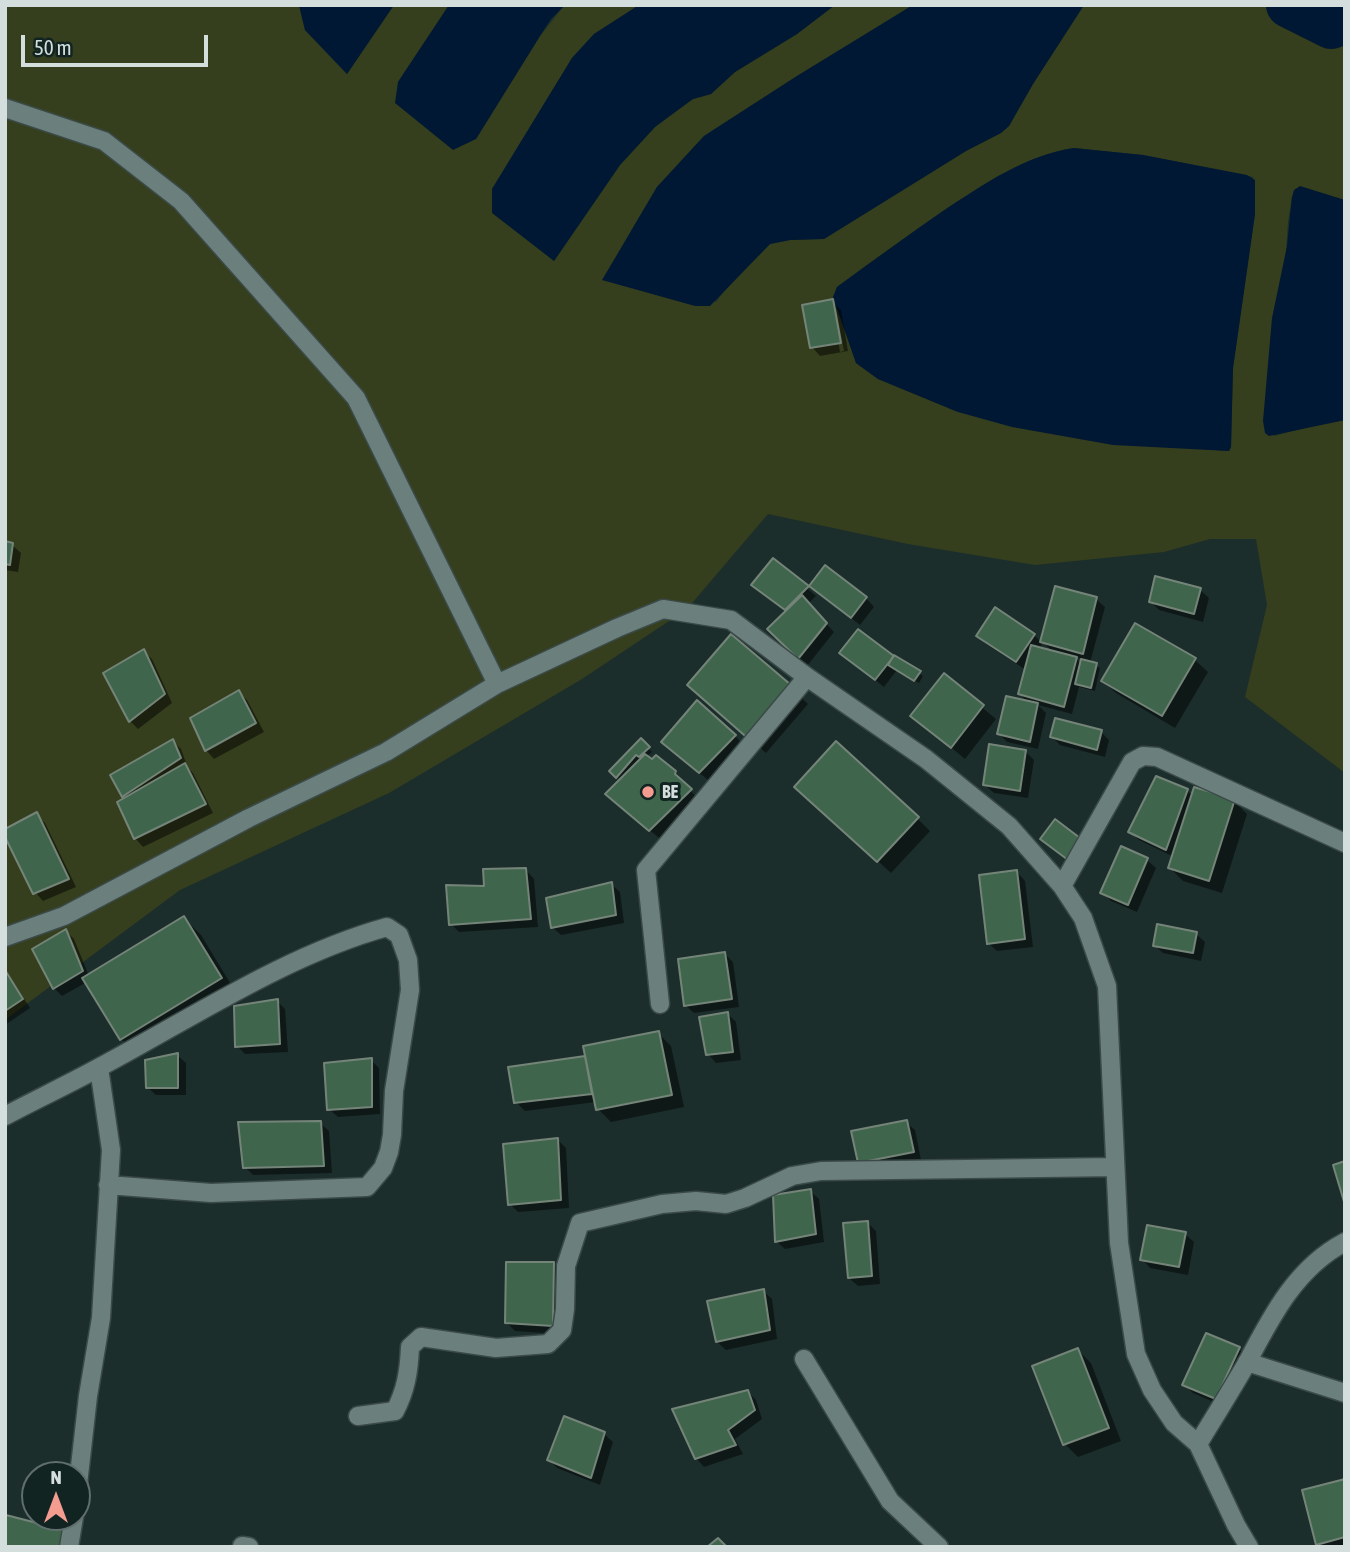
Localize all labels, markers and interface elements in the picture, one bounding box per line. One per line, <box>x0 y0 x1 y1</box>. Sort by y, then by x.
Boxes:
scale bar <box>24 21 212 65</box>
text: 50 m <box>34 35 72 59</box>
place label: BE <box>662 781 678 803</box>
marker: BE <box>640 784 656 800</box>
north arrow <box>21 1461 91 1531</box>
text: N <box>50 1466 62 1488</box>

